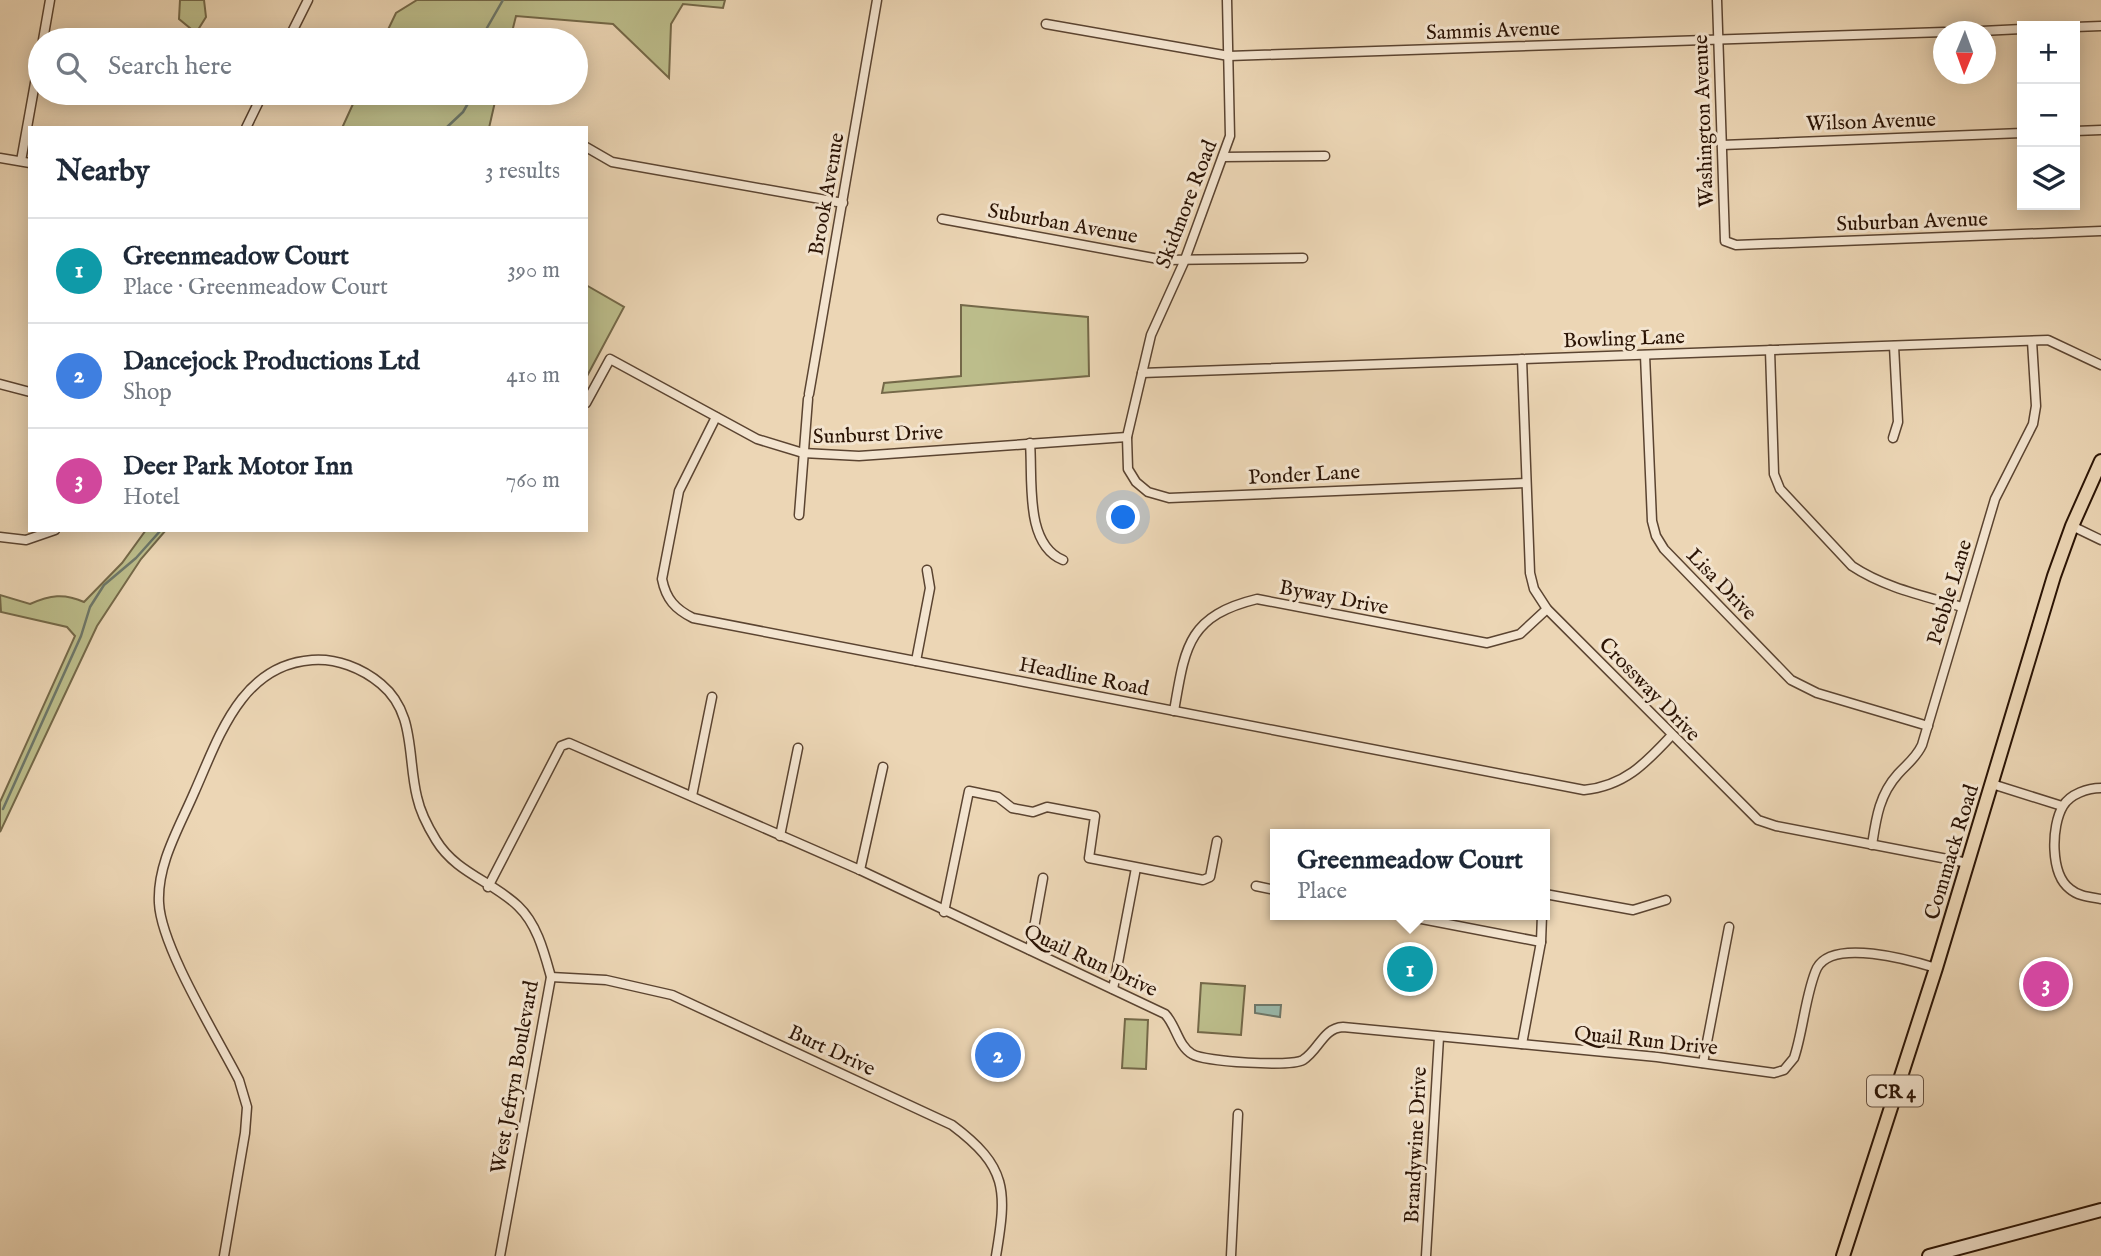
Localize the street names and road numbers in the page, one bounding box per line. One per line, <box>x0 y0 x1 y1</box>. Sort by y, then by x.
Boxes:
street label: Sammis Avenue <box>1426 16 1561 47</box>
street label: Washington Avenue <box>1688 34 1721 208</box>
street label: Wilson Avenue <box>1806 107 1937 138</box>
street label: Brook Avenue <box>803 130 852 258</box>
street label: Skidmore Road <box>1151 136 1225 273</box>
street label: Suburban Avenue <box>986 198 1140 251</box>
street label: Suburban Avenue <box>1836 206 1989 239</box>
street label: Bowling Lane <box>1563 324 1686 355</box>
street label: Sunburst Drive <box>812 420 944 451</box>
street label: Ponder Lane <box>1247 459 1361 492</box>
street label: Pebble Lane <box>1922 536 1979 648</box>
street label: Lisa Drive <box>1680 543 1762 627</box>
street label: Byway Drive <box>1277 575 1391 622</box>
street label: Crossway Drive <box>1592 632 1706 748</box>
street label: Headline Road <box>1016 652 1152 703</box>
street label: Commack Road <box>1919 781 1986 923</box>
street label: Quail Run Drive <box>1019 919 1162 1004</box>
street label: West Jefryn Boulevard <box>485 978 546 1176</box>
street label: Burt Drive <box>783 1019 880 1083</box>
street label: Quail Run Drive <box>1573 1021 1719 1063</box>
street label: Brandywine Drive <box>1399 1066 1434 1224</box>
road number: CR 4 <box>1867 1076 1923 1106</box>

